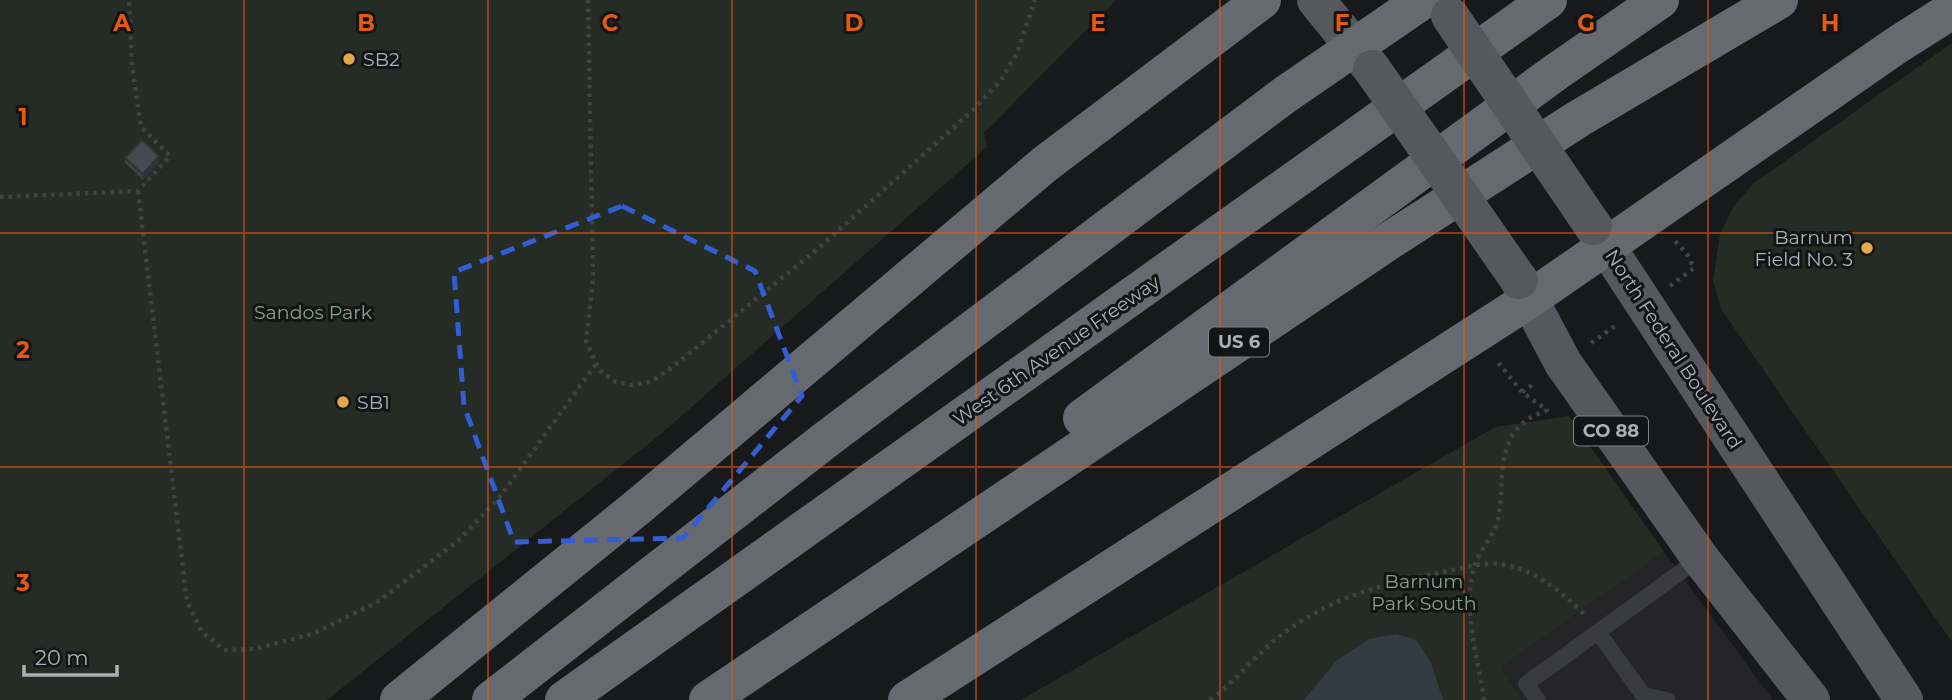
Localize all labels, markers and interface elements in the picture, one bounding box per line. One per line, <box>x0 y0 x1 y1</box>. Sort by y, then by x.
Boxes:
text: A <box>112 9 131 37</box>
text: B <box>357 9 375 37</box>
text: C <box>602 9 619 37</box>
text: D <box>845 9 864 37</box>
text: E <box>1090 9 1106 37</box>
text: F <box>1335 9 1350 37</box>
text: G <box>1577 9 1595 37</box>
text: H <box>1821 9 1839 37</box>
place label: SB2 <box>363 48 400 71</box>
marker: SB2 <box>341 51 357 67</box>
text: 1 <box>18 103 28 131</box>
place label: Barnum Field No. 3 <box>1755 226 1853 271</box>
marker: Barnum Field No. 3 <box>1859 240 1875 256</box>
street label: North Federal Boulevard <box>1600 245 1747 453</box>
street label: West 6th Avenue Freeway <box>949 270 1165 431</box>
park label: Sandos Park <box>254 301 373 324</box>
road number: US 6 <box>1209 328 1269 356</box>
text: 2 <box>16 336 30 364</box>
place label: SB1 <box>357 391 390 414</box>
marker: SB1 <box>335 394 351 410</box>
road number: CO 88 <box>1574 416 1648 446</box>
text: 3 <box>15 569 30 597</box>
park label: Barnum Park South <box>1371 570 1477 615</box>
scale bar <box>24 634 117 678</box>
text: 20 m <box>35 645 89 670</box>

